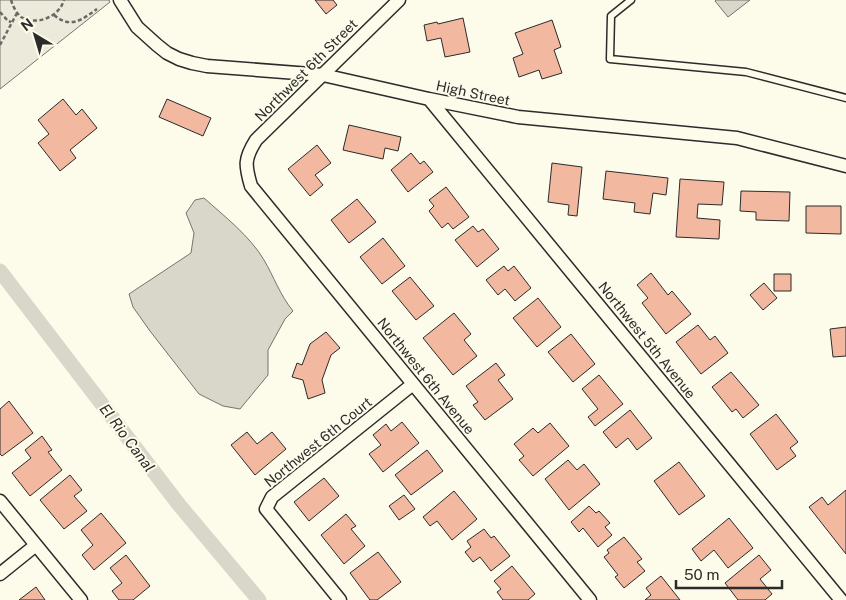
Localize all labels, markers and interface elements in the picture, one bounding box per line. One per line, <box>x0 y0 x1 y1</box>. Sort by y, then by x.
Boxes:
north arrow <box>10 10 60 60</box>
text: N <box>18 15 36 34</box>
street label: Northwest 6th Street <box>252 16 360 124</box>
street label: High Street <box>435 77 511 109</box>
street label: Northwest 5th Avenue <box>595 278 699 402</box>
street label: Northwest 6th Avenue <box>374 315 478 437</box>
street label: Northwest 6th Court <box>261 394 375 490</box>
water label: El Rio Canal <box>96 400 158 475</box>
scale bar <box>676 558 782 590</box>
text: 50 m <box>684 566 719 583</box>

